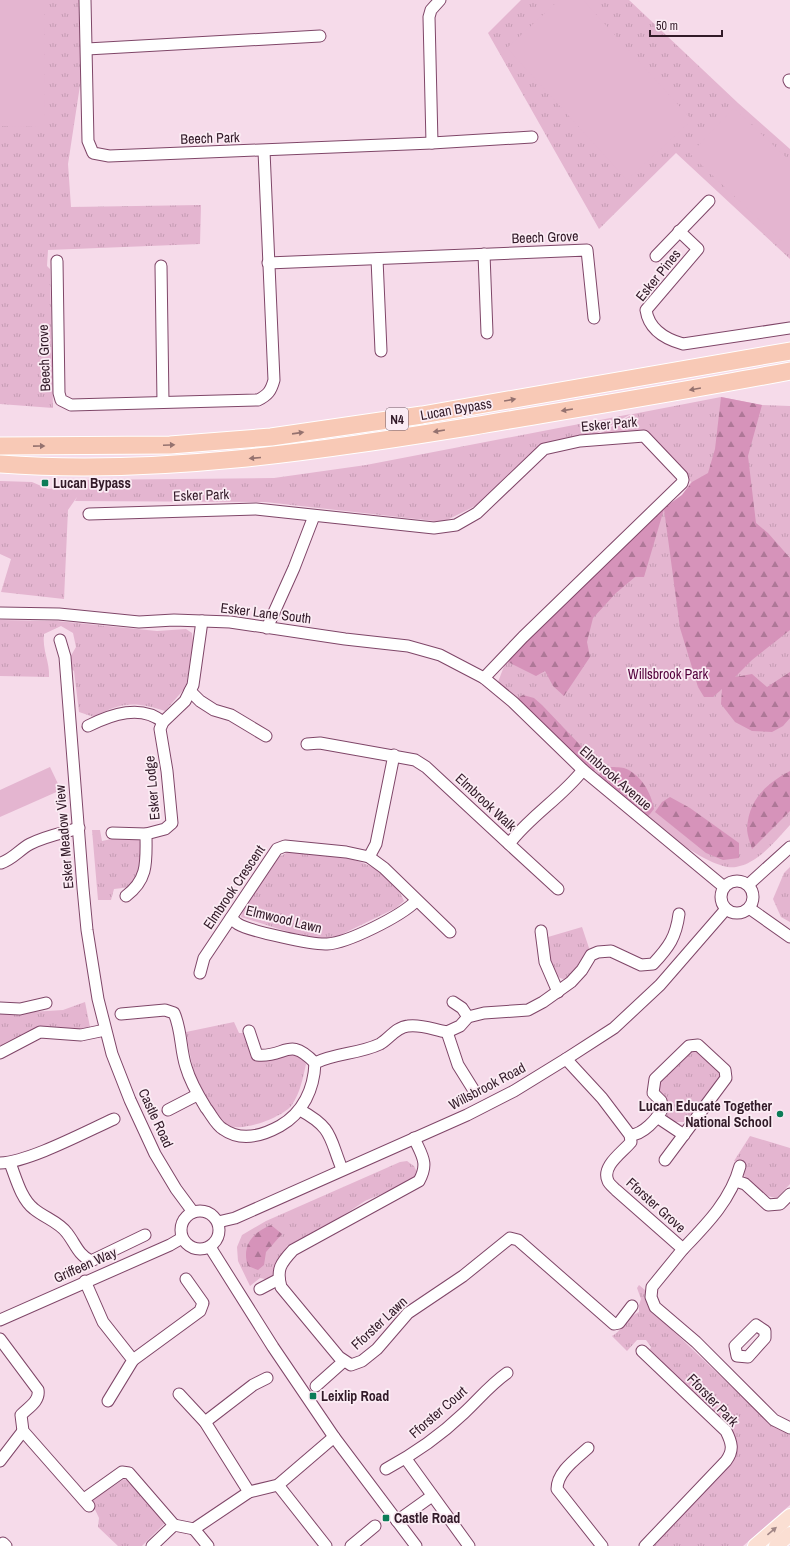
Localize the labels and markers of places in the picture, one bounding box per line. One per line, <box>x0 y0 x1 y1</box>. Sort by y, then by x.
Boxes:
place label: Lucan Bypass <box>53 474 131 492</box>
marker: Lucan Bypass <box>40 478 50 488</box>
place label: Lucan Educate Together National School <box>639 1097 773 1131</box>
marker: Lucan Educate Together National School <box>775 1109 785 1119</box>
place label: Leixlip Road <box>321 1387 389 1405</box>
marker: Leixlip Road <box>308 1391 318 1401</box>
place label: Castle Road <box>394 1509 460 1527</box>
marker: Castle Road <box>381 1513 391 1523</box>

